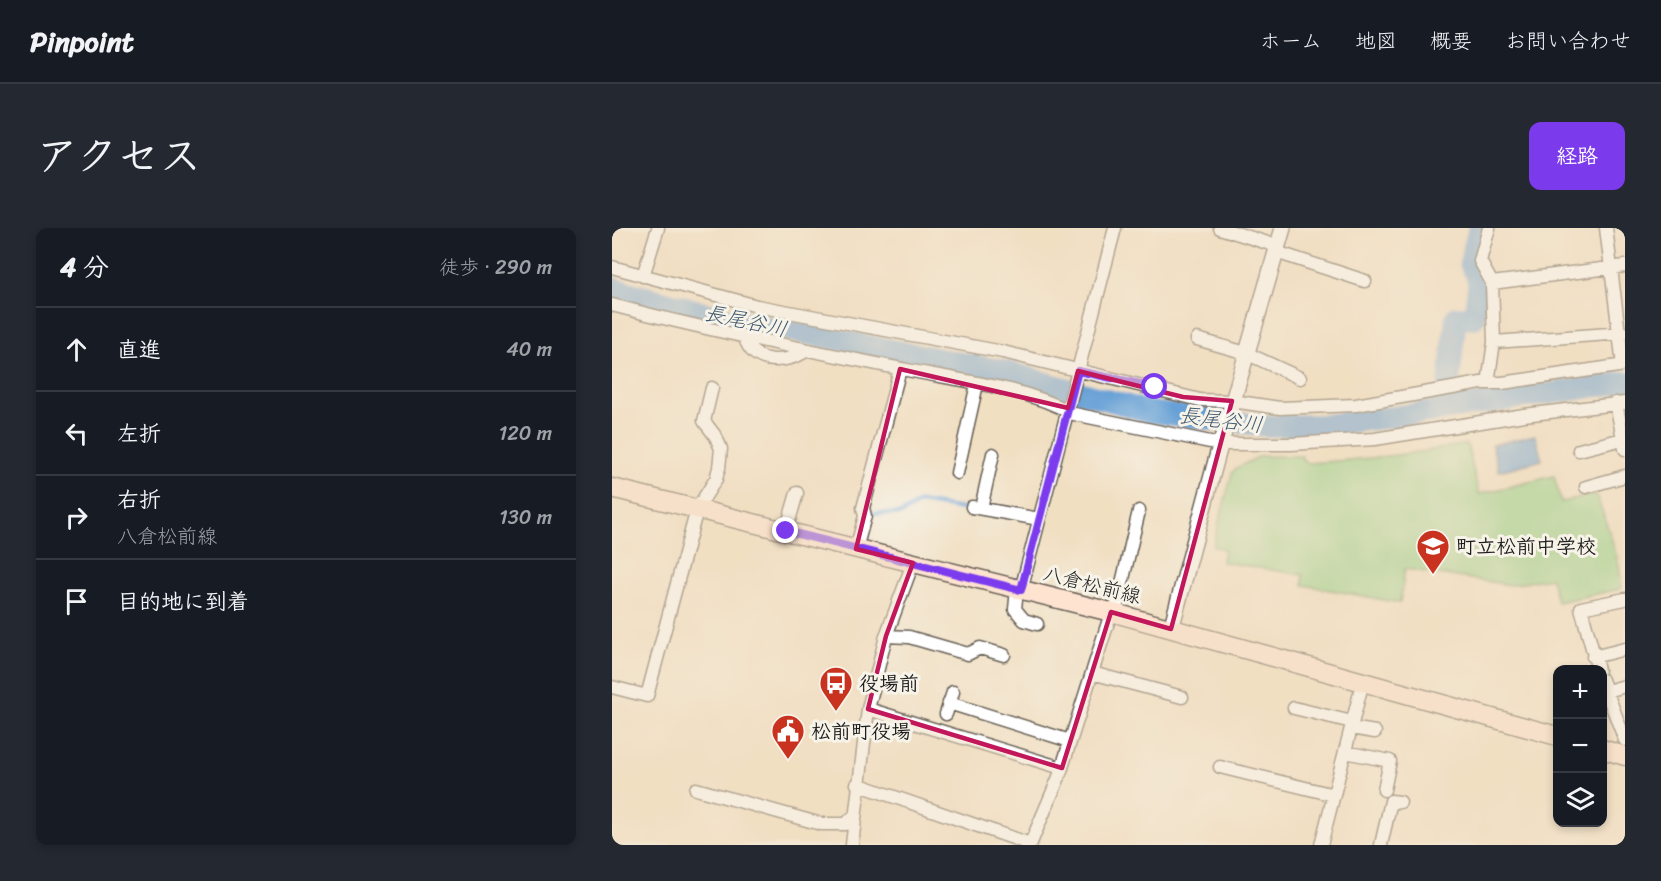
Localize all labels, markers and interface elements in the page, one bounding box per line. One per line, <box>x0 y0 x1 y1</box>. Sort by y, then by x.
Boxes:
text: Pinpoint <box>30 17 134 66</box>
text: ホーム <box>1260 22 1322 60</box>
text: 地図 <box>1355 22 1397 60</box>
text: 概要 <box>1430 22 1472 60</box>
text: お問い合わせ <box>1505 22 1631 60</box>
text: アクセス <box>36 119 201 193</box>
button: 経路 <box>1529 122 1625 190</box>
text: 4 分 <box>60 244 109 290</box>
text: 徒歩 · 290 m <box>439 250 552 285</box>
water label: 長尾谷川 <box>701 294 791 348</box>
text: 直進 <box>117 330 161 369</box>
text: 40 m <box>506 332 552 367</box>
icon: ahead <box>60 333 93 366</box>
route start <box>1141 373 1167 399</box>
water label: 長尾谷川 <box>1177 396 1265 444</box>
text: 左折 <box>117 414 161 453</box>
text: 120 m <box>499 416 552 451</box>
icon: left <box>60 417 93 450</box>
text: 右折 <box>117 480 161 519</box>
text: 130 m <box>499 500 552 535</box>
icon: right <box>60 501 93 534</box>
route end <box>772 517 798 543</box>
text: 八倉松前線 <box>117 519 217 554</box>
school or university icon: 町立松前中学校 <box>1415 528 1451 575</box>
place label: 町立松前中学校 <box>1456 529 1596 564</box>
street label: 八倉松前線 <box>1039 556 1145 614</box>
text: 目的地に到着 <box>117 582 249 621</box>
icon: arrive <box>60 585 93 618</box>
bus stop icon: 役場前 <box>818 665 854 712</box>
map controls <box>1553 665 1607 827</box>
button: + <box>1553 665 1607 719</box>
place label: 役場前 <box>859 666 919 701</box>
public building icon: 松前町役場 <box>770 713 806 760</box>
place label: 松前町役場 <box>811 714 911 749</box>
button: − <box>1553 719 1607 773</box>
button: layers <box>1553 773 1607 827</box>

